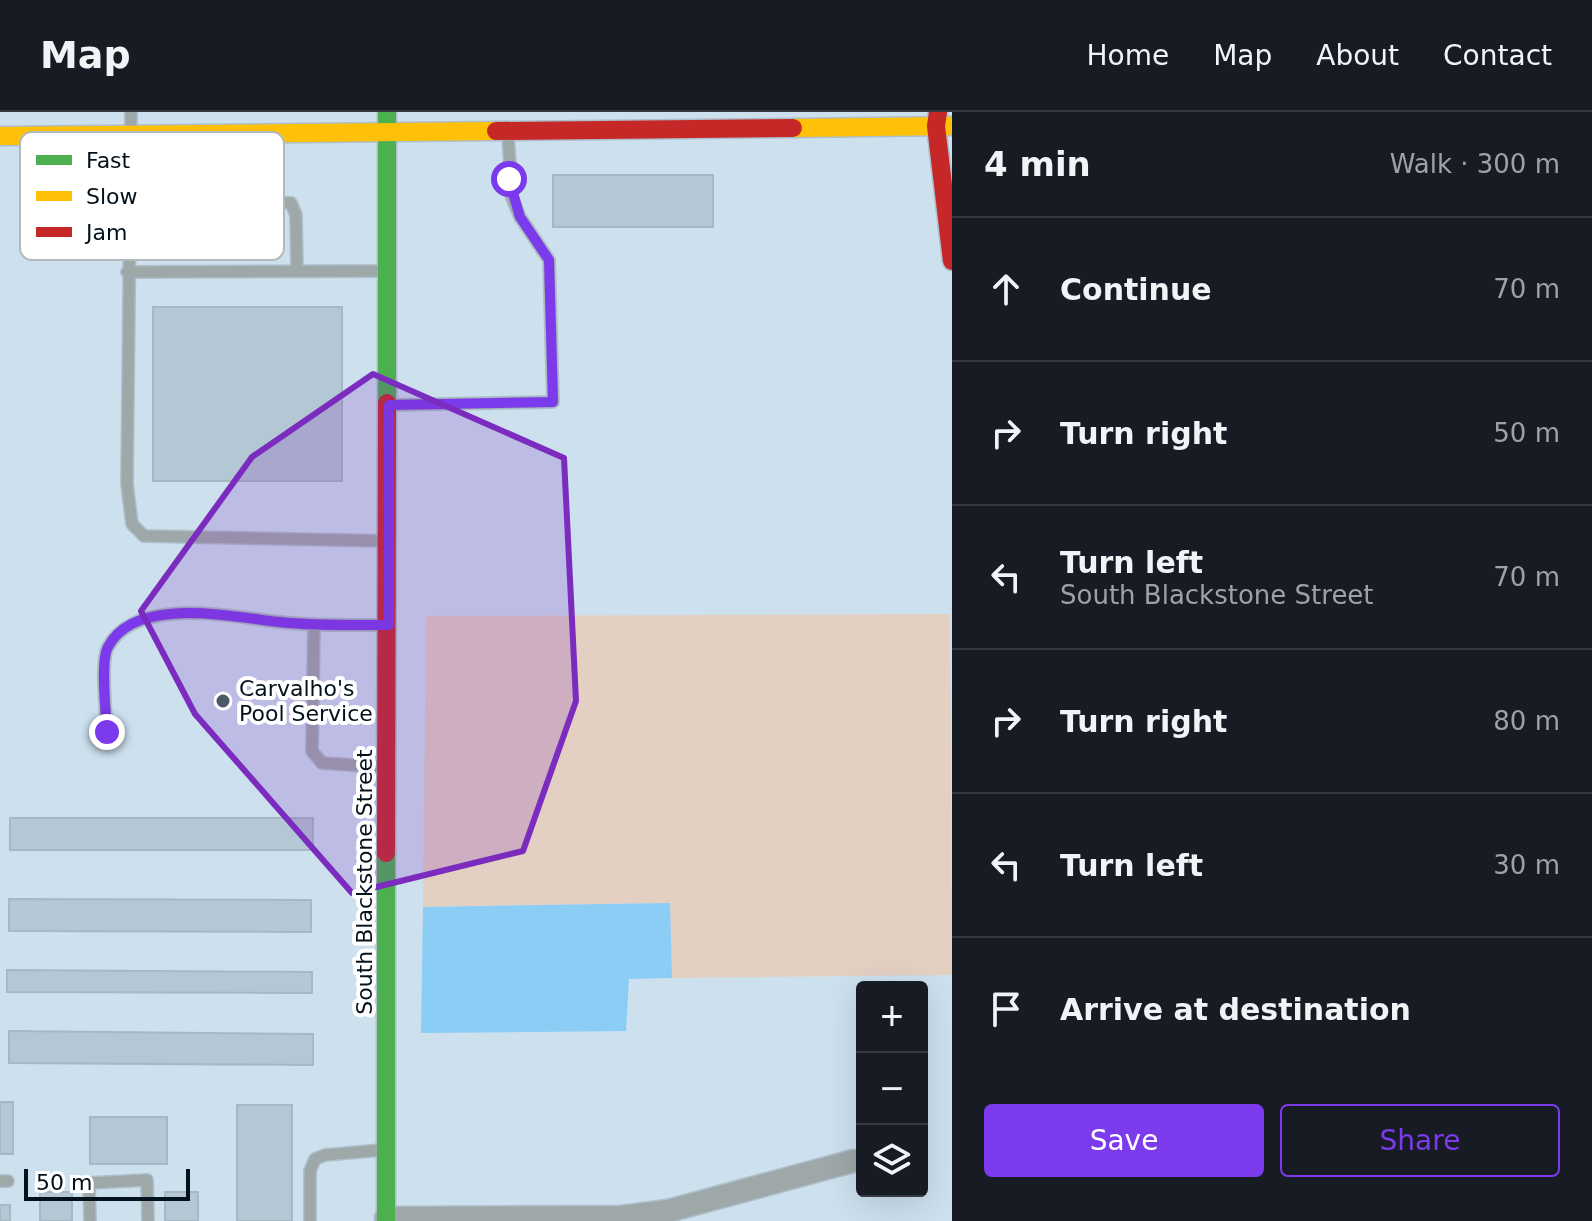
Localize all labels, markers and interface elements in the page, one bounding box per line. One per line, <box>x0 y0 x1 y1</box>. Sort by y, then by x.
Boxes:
text: Map <box>40 33 131 77</box>
text: Home <box>1086 39 1169 72</box>
text: Map <box>1213 39 1272 72</box>
text: About <box>1316 39 1399 72</box>
text: Contact <box>1443 39 1552 72</box>
legend <box>20 132 284 260</box>
text: 4 min <box>984 144 1091 184</box>
text: Fast <box>86 148 131 173</box>
text: Walk · 300 m <box>1390 149 1560 179</box>
route start <box>491 161 527 197</box>
text: Slow <box>86 184 138 209</box>
text: Jam <box>84 220 127 245</box>
icon: ahead <box>984 267 1028 311</box>
text: Continue <box>1060 272 1212 307</box>
text: 70 m <box>1493 274 1560 304</box>
icon: right <box>984 411 1028 455</box>
text: Turn right <box>1060 416 1227 451</box>
text: 50 m <box>1493 418 1560 448</box>
text: Turn left <box>1060 545 1203 580</box>
icon: left <box>984 555 1028 599</box>
text: 70 m <box>1493 562 1560 592</box>
text: South Blackstone Street <box>1060 580 1374 610</box>
place label: Carvalho's Pool Service <box>239 676 373 726</box>
marker: Carvalho's Pool Service <box>214 692 232 710</box>
icon: right <box>984 699 1028 743</box>
text: Turn right <box>1060 704 1227 739</box>
text: 80 m <box>1493 706 1560 736</box>
route end <box>89 714 125 750</box>
street label: South Blackstone Street <box>352 749 377 1015</box>
icon: left <box>984 843 1028 887</box>
text: Turn left <box>1060 848 1203 883</box>
text: 30 m <box>1493 850 1560 880</box>
map controls <box>856 981 928 1197</box>
button: + <box>856 981 928 1053</box>
icon: arrive <box>984 987 1028 1031</box>
text: Arrive at destination <box>1060 992 1411 1027</box>
button: − <box>856 1053 928 1125</box>
button: Save <box>984 1104 1264 1177</box>
button: Share <box>1280 1104 1560 1177</box>
button: layers <box>856 1125 928 1197</box>
scale bar <box>24 1165 190 1201</box>
text: 50 m <box>36 1170 92 1195</box>

